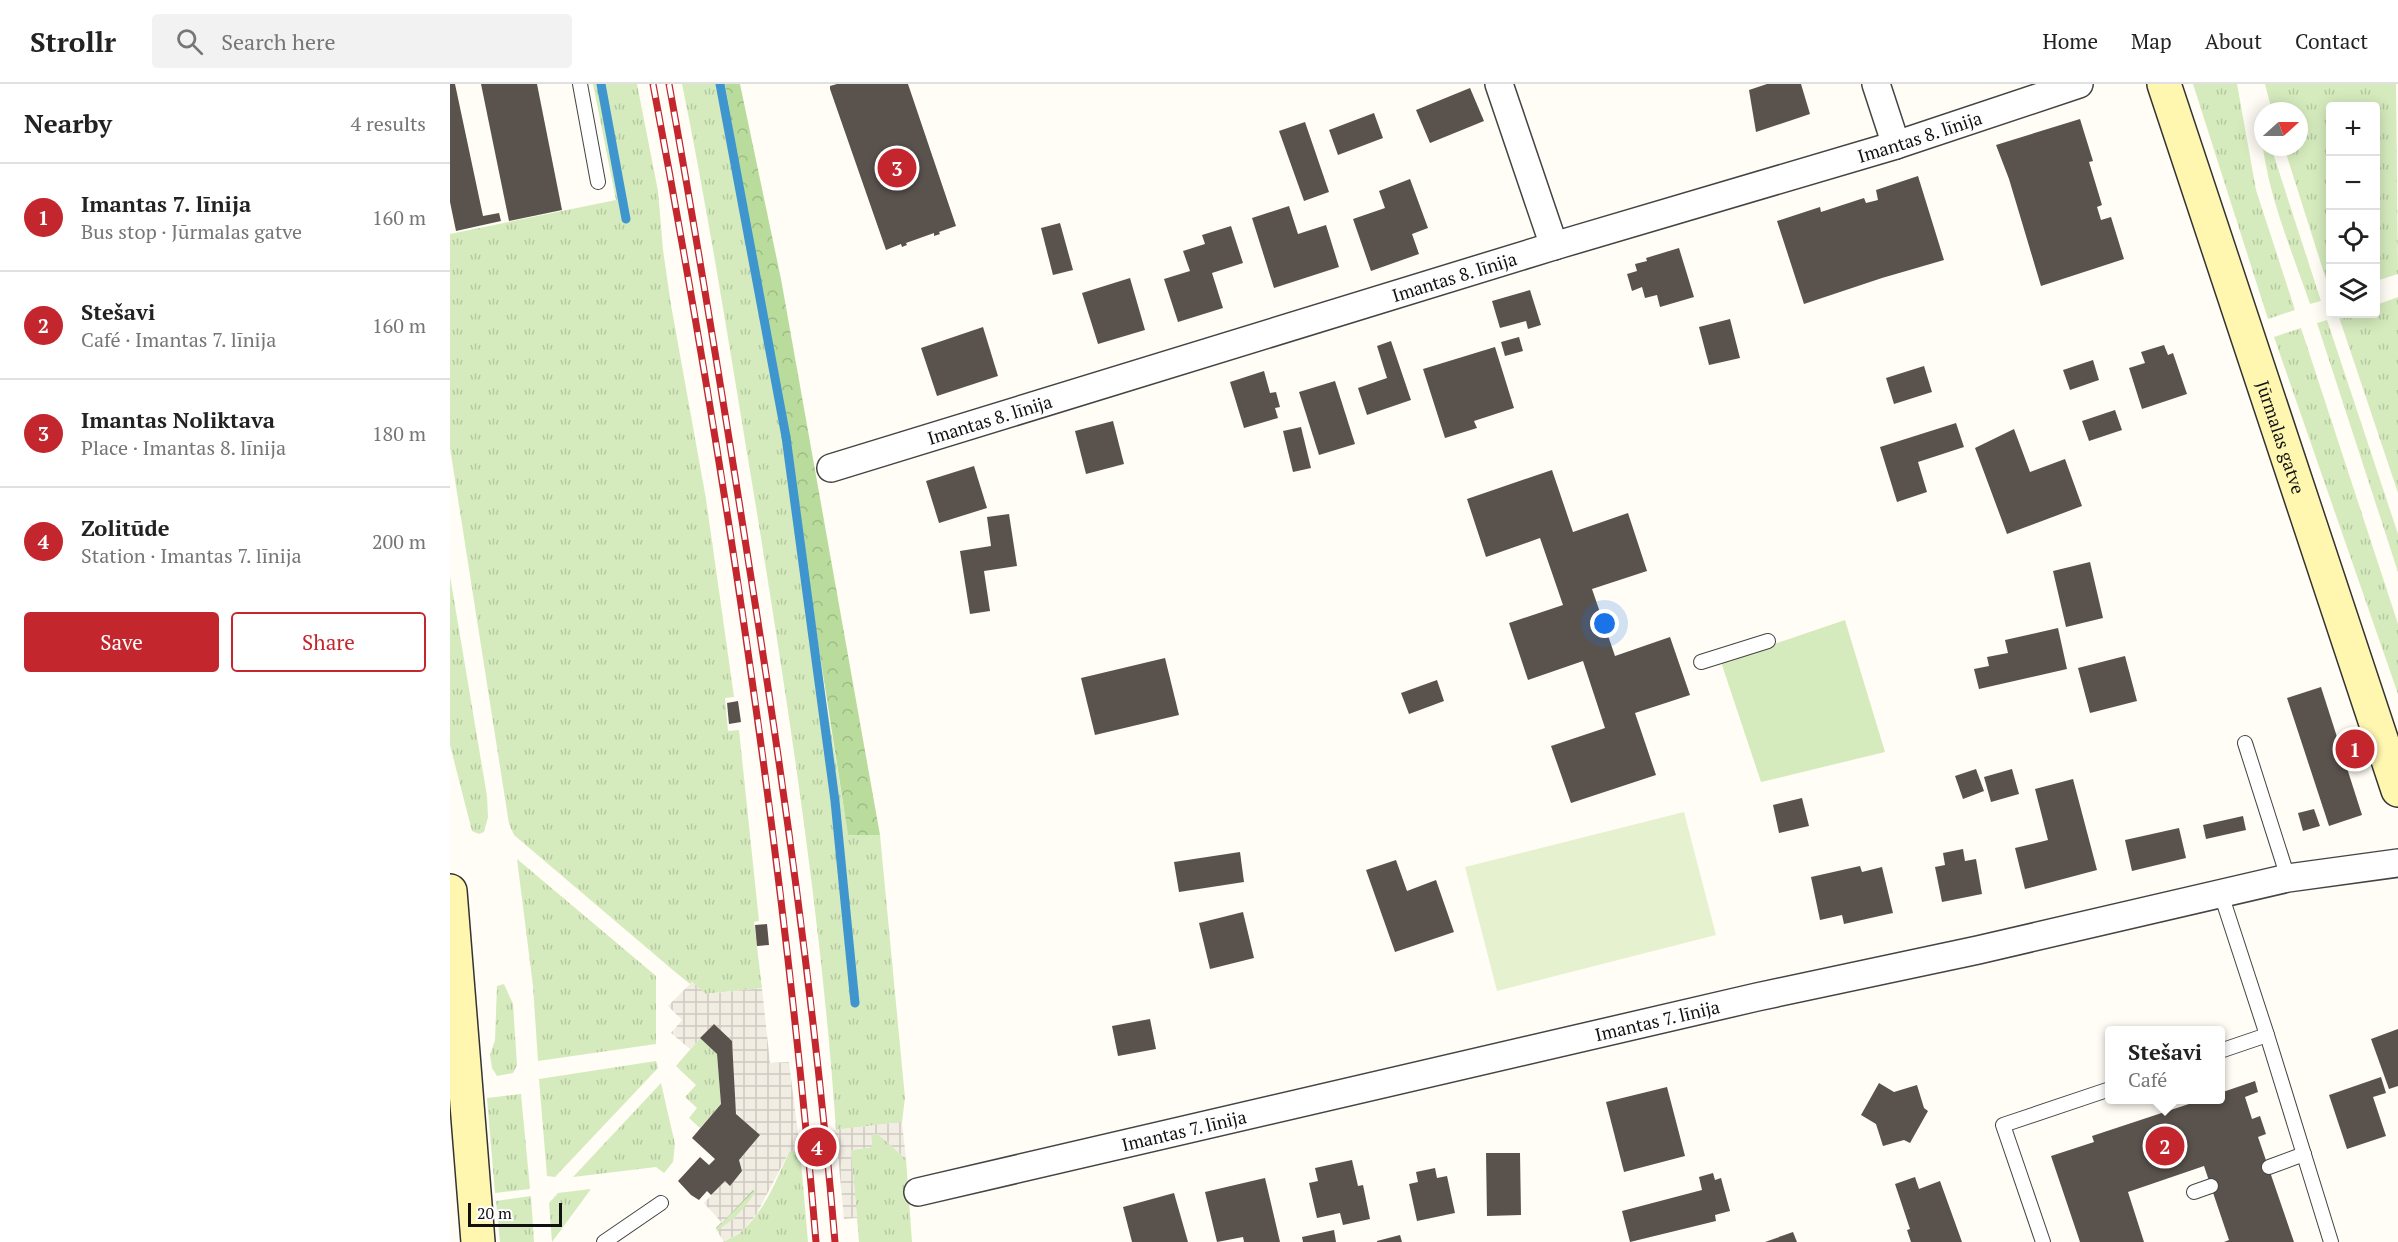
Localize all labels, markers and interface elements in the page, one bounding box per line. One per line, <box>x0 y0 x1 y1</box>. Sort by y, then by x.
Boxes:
search box <box>152 14 572 68</box>
text: Strollr <box>30 23 116 60</box>
icon: search <box>173 25 206 58</box>
text: Search here <box>221 27 336 56</box>
text: Home <box>2042 27 2098 55</box>
text: Map <box>2131 27 2172 55</box>
text: About <box>2205 27 2262 55</box>
text: Contact <box>2295 27 2368 55</box>
north arrow <box>2254 102 2308 156</box>
map controls <box>2326 102 2380 318</box>
button: + <box>2326 102 2380 156</box>
street label: Imantas 8. līnija <box>1855 105 1985 168</box>
text: Nearby <box>24 106 112 140</box>
text: 4 results <box>351 110 426 137</box>
pin: 3 <box>878 146 916 190</box>
button: − <box>2326 156 2380 210</box>
text: Imantas 7. līnija <box>81 189 251 218</box>
text: 1 <box>38 204 49 231</box>
text: 160 m <box>372 204 426 231</box>
button: locate <box>2326 210 2380 264</box>
text: Bus stop · Jūrmalas gatve <box>81 218 302 245</box>
street label: Imantas 8. līnija <box>1389 246 1520 307</box>
button: layers <box>2326 264 2380 318</box>
text: Stešavi <box>81 297 155 326</box>
text: 2 <box>38 312 49 339</box>
text: 160 m <box>372 312 426 339</box>
text: Café · Imantas 7. līnija <box>81 326 276 353</box>
street label: Jūrmalas gatve <box>2251 377 2311 497</box>
street label: Imantas 8. līnija <box>924 389 1055 450</box>
text: Imantas Noliktava <box>81 405 275 434</box>
text: 3 <box>38 420 49 447</box>
text: 180 m <box>372 420 426 447</box>
text: Place · Imantas 8. līnija <box>81 434 286 461</box>
text: Zolitūde <box>81 513 169 542</box>
text: 4 <box>38 528 49 555</box>
text: 200 m <box>372 528 426 555</box>
text: Station · Imantas 7. līnija <box>81 542 302 569</box>
your location <box>1590 609 1619 638</box>
button: Save <box>24 612 219 672</box>
button: Share <box>231 612 426 672</box>
pin: 1 <box>2336 726 2374 772</box>
street label: Imantas 7. līnija <box>1593 994 1722 1046</box>
popup <box>2105 1026 2225 1104</box>
text: Stešavi <box>2128 1037 2202 1066</box>
text: Café <box>2128 1066 2167 1093</box>
street label: Imantas 7. līnija <box>1119 1104 1249 1156</box>
pin: 4 <box>798 1124 836 1170</box>
pin: 2 <box>2146 1124 2184 1168</box>
scale bar <box>468 1200 562 1228</box>
text: 20 m <box>477 1202 512 1224</box>

